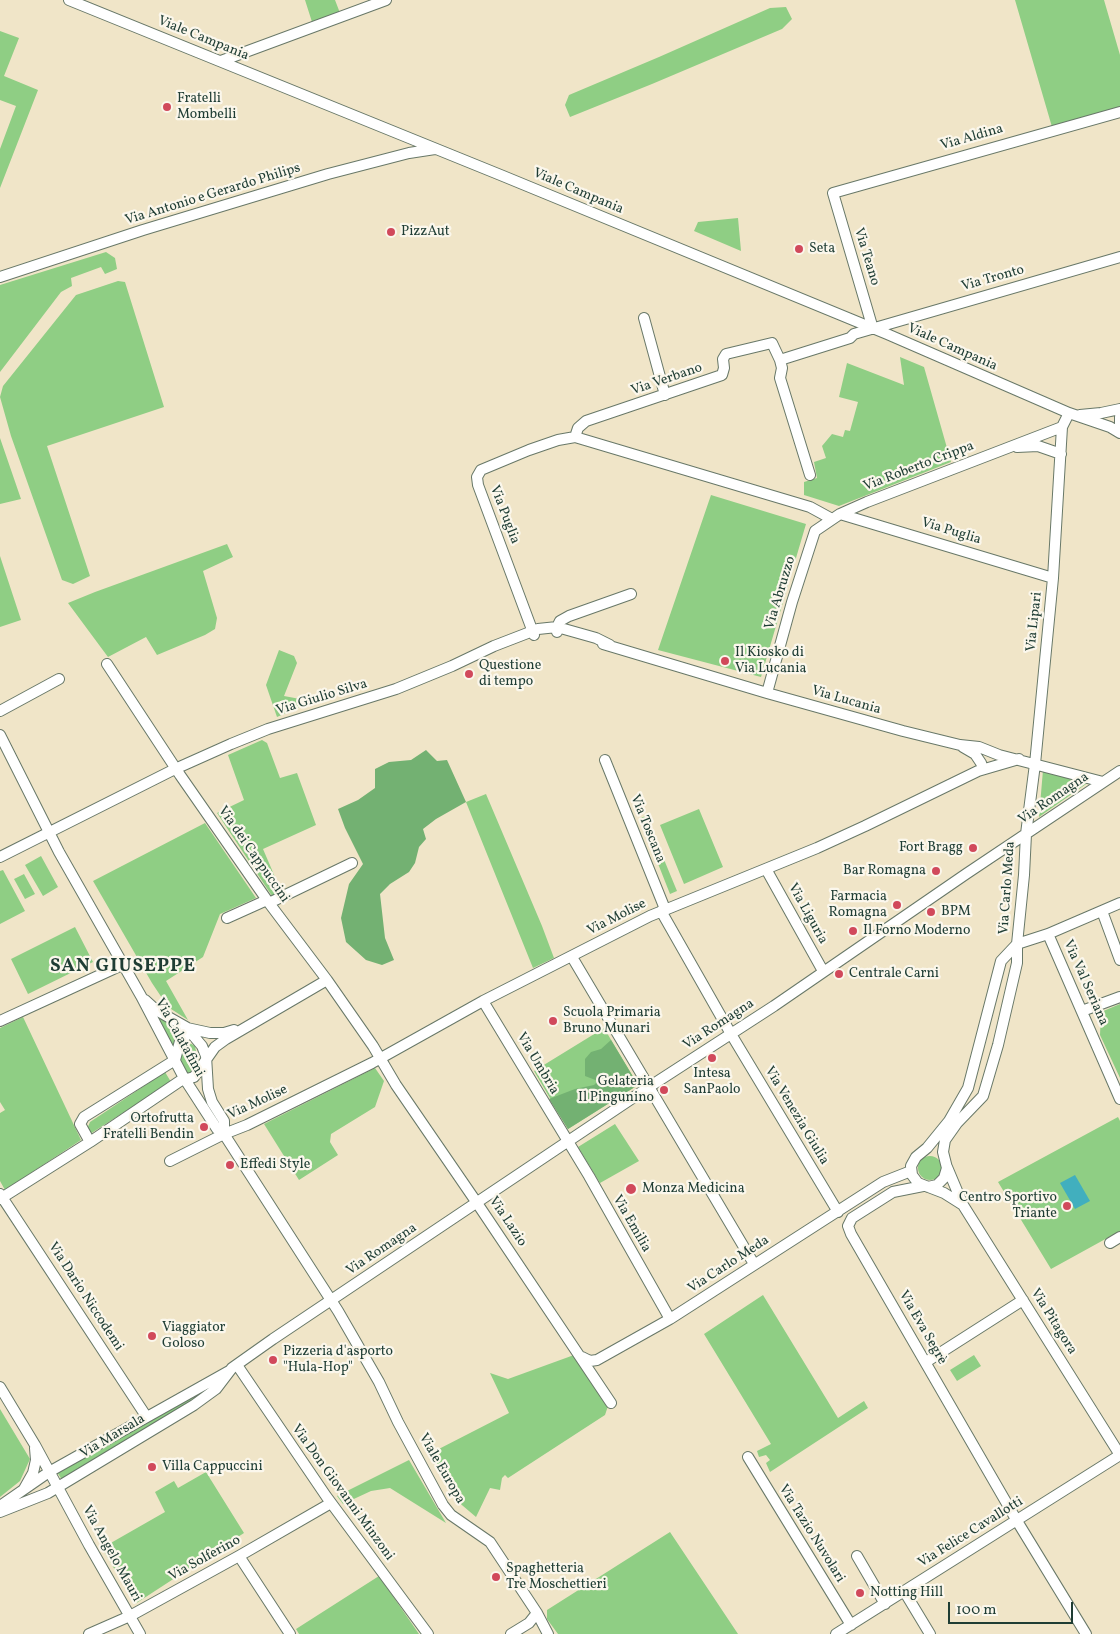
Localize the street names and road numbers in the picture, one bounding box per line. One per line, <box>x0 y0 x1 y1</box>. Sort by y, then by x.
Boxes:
street label: Viale Campania <box>155 13 251 65</box>
street label: Via Aldina <box>939 121 1005 155</box>
street label: Via Antonio e Gerardo Philips <box>123 160 303 230</box>
street label: Viale Campania <box>530 165 626 219</box>
street label: Via Teano <box>849 226 883 288</box>
street label: Via Tronto <box>960 262 1026 296</box>
street label: Viale Campania <box>904 321 1000 375</box>
street label: Via Verbano <box>629 360 705 400</box>
street label: Via Roberto Crippa <box>861 438 977 496</box>
street label: Via Puglia <box>485 483 523 547</box>
street label: Via Puglia <box>919 515 983 549</box>
street label: Via Abruzzo <box>762 554 800 632</box>
street label: Via Lipari <box>1024 591 1046 653</box>
street label: Via Giulio Silva <box>274 676 370 720</box>
street label: Via Lucania <box>809 683 883 719</box>
street label: Via Romagna <box>1016 769 1092 829</box>
street label: Via Toscana <box>626 792 668 866</box>
street label: Via dei Cappuccini <box>213 804 293 906</box>
street label: Via Carlo Meda <box>996 841 1020 935</box>
street label: Via Liguria <box>783 881 831 947</box>
street label: Via Molise <box>585 896 649 940</box>
street label: Via Val Seriana <box>1059 938 1111 1028</box>
street label: Via Calatafimi <box>151 996 207 1080</box>
street label: Via Romagna <box>680 996 758 1054</box>
street label: Via Umbria <box>512 1030 562 1098</box>
street label: Via Venezia Giulia <box>760 1064 832 1168</box>
street label: Via Molise <box>225 1082 291 1124</box>
street label: Via Emilia <box>608 1192 654 1256</box>
street label: Via Lazio <box>484 1194 530 1250</box>
street label: Via Romagna <box>344 1220 420 1280</box>
street label: Via Carlo Meda <box>685 1232 773 1298</box>
street label: Via Dario Niccodemi <box>44 1240 126 1354</box>
street label: Via Pitagora <box>1026 1286 1080 1358</box>
street label: Via Eva Segrè <box>894 1288 950 1368</box>
street label: Via Marsala <box>77 1411 149 1463</box>
street label: Via Don Giovanni Minzoni <box>287 1422 397 1564</box>
street label: Viale Europa <box>414 1431 468 1507</box>
street label: Via Tazio Nuvolari <box>774 1482 848 1586</box>
street label: Via Felice Cavallotti <box>915 1494 1027 1572</box>
street label: Via Angelo Mauri <box>78 1503 144 1605</box>
street label: Via Solferino <box>166 1532 244 1586</box>

